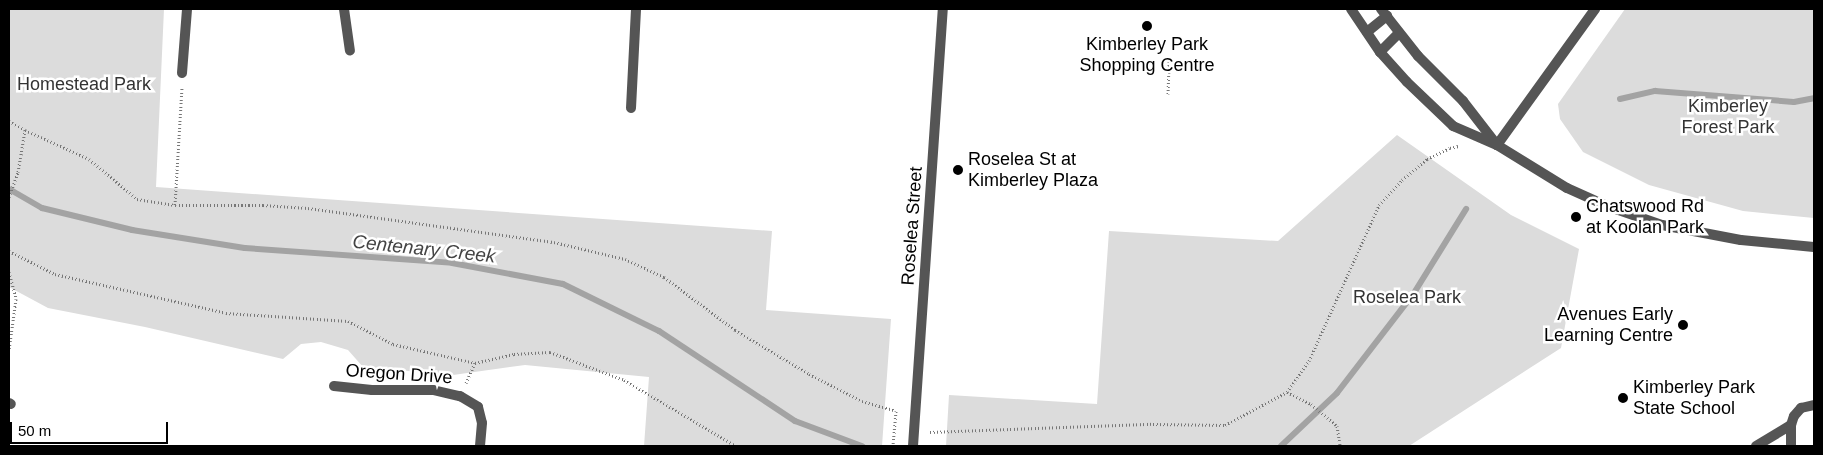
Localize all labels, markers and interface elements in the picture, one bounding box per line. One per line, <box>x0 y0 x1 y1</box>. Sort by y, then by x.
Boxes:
marker: Kimberley Park Shopping Centre <box>1141 20 1153 32</box>
place label: Kimberley Park Shopping Centre <box>1079 34 1215 76</box>
park label: Homestead Park <box>17 73 151 95</box>
park label: Kimberley Forest Park <box>1681 96 1775 138</box>
place label: Roselea St at Kimberley Plaza <box>968 149 1098 192</box>
marker: Roselea St at Kimberley Plaza <box>952 164 964 176</box>
street label: Roselea Street <box>897 166 927 286</box>
place label: Chatswood Rd at Koolan Park <box>1586 196 1704 238</box>
marker: Chatswood Rd at Koolan Park <box>1570 211 1582 223</box>
water label: Centenary Creek <box>351 230 497 268</box>
park label: Roselea Park <box>1353 286 1461 308</box>
place label: Avenues Early Learning Centre <box>1544 304 1673 346</box>
marker: Avenues Early Learning Centre <box>1677 319 1689 331</box>
street label: Oregon Drive <box>345 359 453 389</box>
place label: Kimberley Park State School <box>1633 377 1755 419</box>
marker: Kimberley Park State School <box>1617 392 1629 404</box>
scale bar <box>12 412 170 444</box>
text: 50 m <box>18 422 51 439</box>

